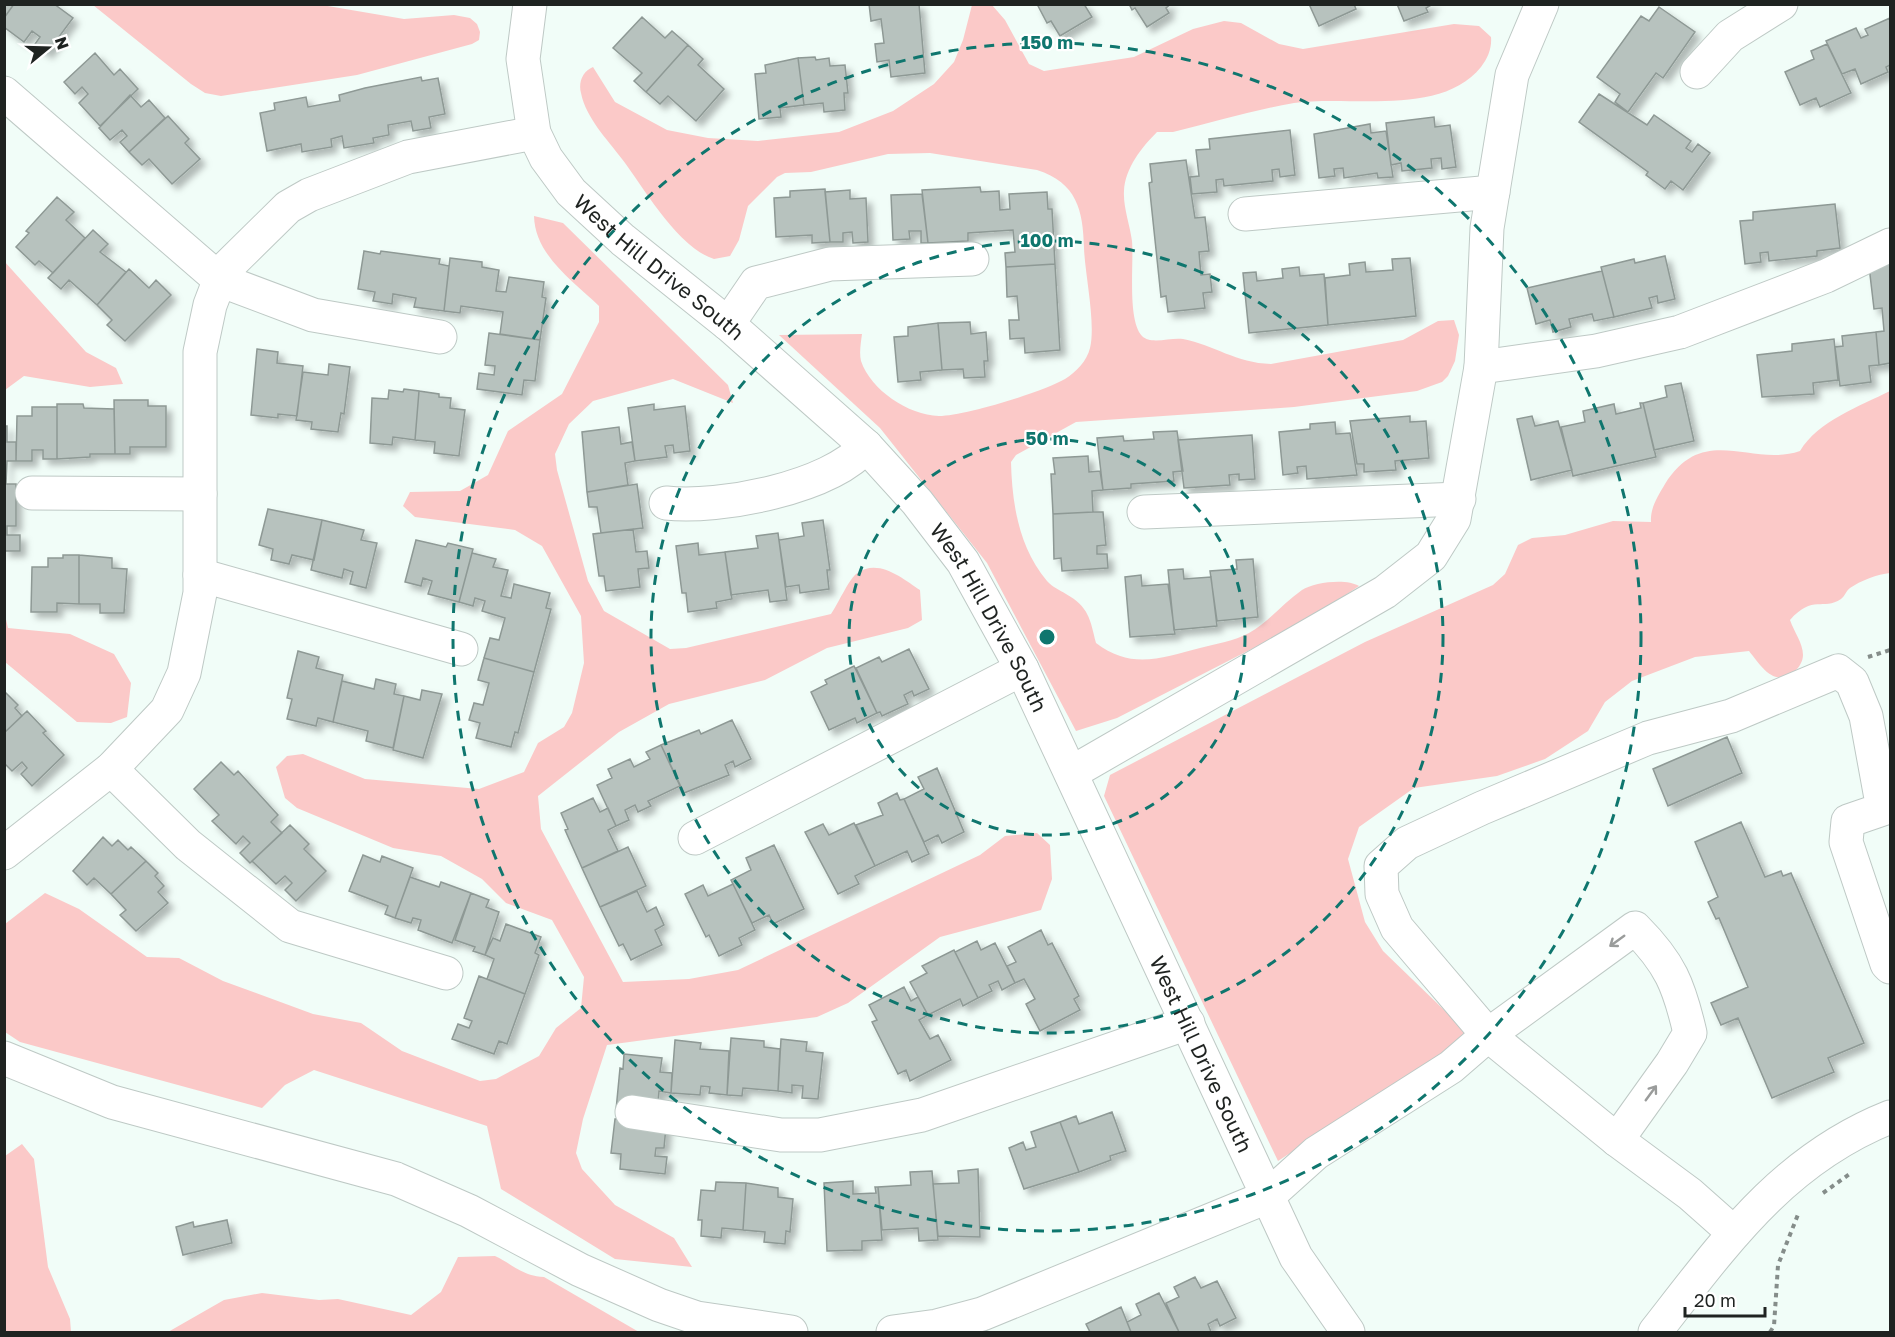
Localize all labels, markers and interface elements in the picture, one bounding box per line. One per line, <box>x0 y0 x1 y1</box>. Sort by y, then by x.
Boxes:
north arrow <box>18 18 78 78</box>
text: 150 m <box>1021 31 1073 53</box>
text: N <box>51 34 74 52</box>
street label: West Hill Drive South <box>569 188 750 345</box>
text: 100 m <box>1021 229 1073 251</box>
text: 50 m <box>1026 427 1068 449</box>
street label: West Hill Drive South <box>925 518 1053 716</box>
centre of rings <box>1037 627 1057 647</box>
one-way arrow <box>1609 935 1625 947</box>
street label: West Hill Drive South <box>1144 952 1258 1157</box>
one-way arrow <box>1645 1085 1657 1101</box>
scale bar <box>1685 1280 1764 1318</box>
text: 20 m <box>1694 1289 1736 1311</box>

